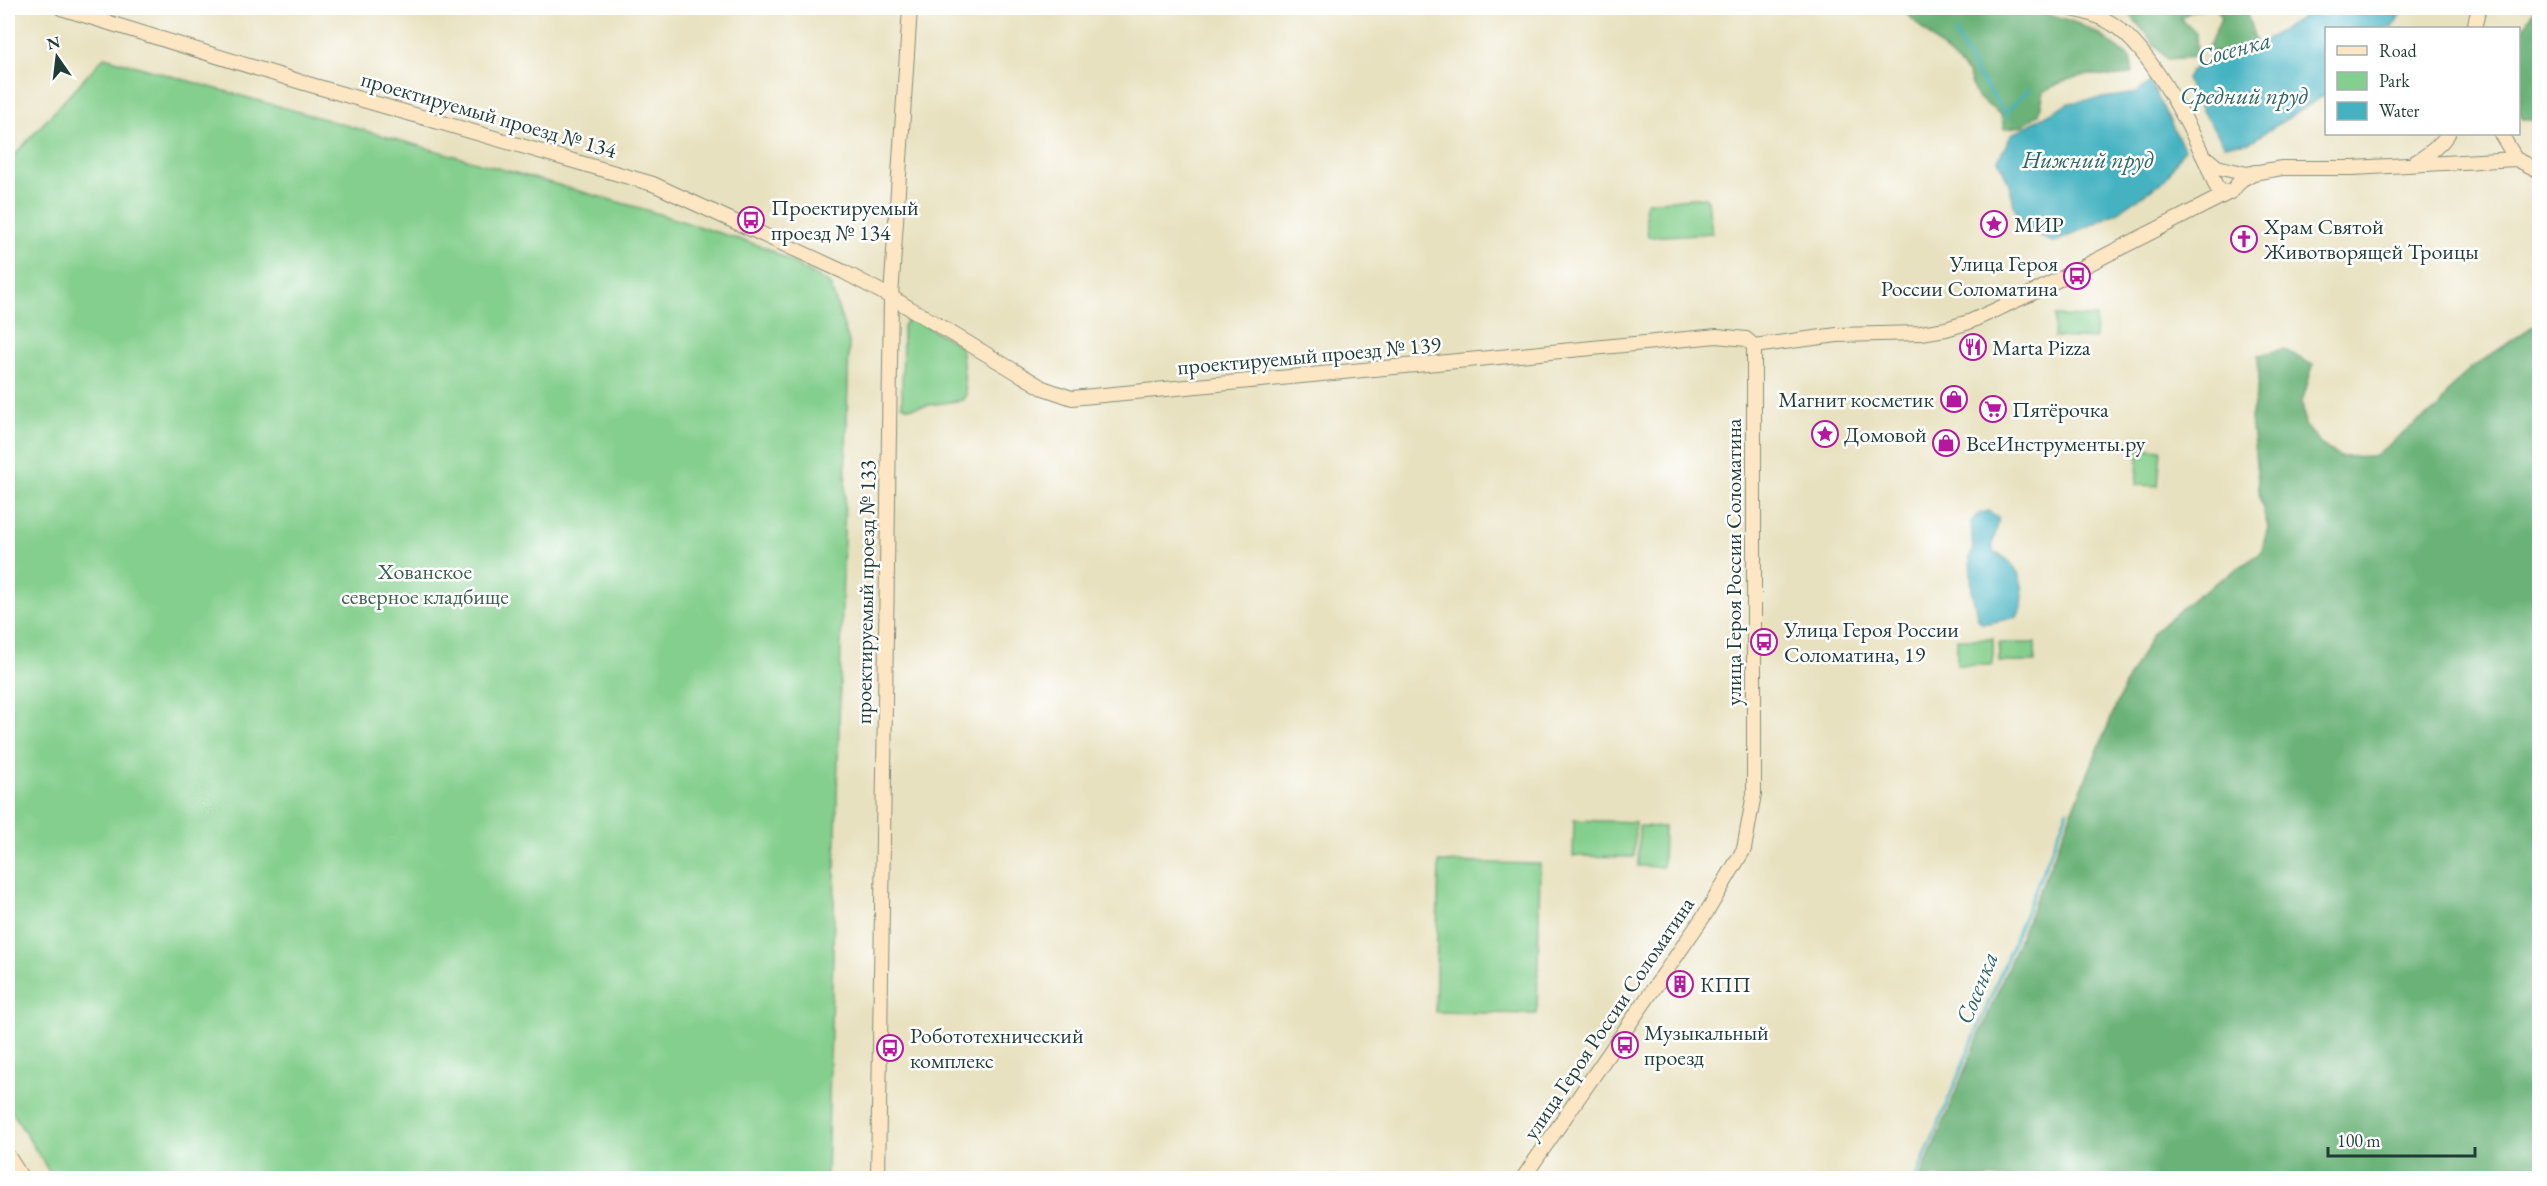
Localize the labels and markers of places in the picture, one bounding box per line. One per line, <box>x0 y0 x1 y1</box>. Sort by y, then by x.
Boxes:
place label: Проектируемый проезд № 134 <box>771 193 919 247</box>
bus stop icon: Проектируемый проезд № 134 <box>736 205 766 235</box>
place icon: МИР <box>1979 209 2009 239</box>
place label: МИР <box>2014 210 2064 239</box>
place label: Храм Святой Животворящей Троицы <box>2263 212 2479 266</box>
church icon: Храм Святой Животворящей Троицы <box>2229 224 2259 254</box>
place label: Улица Героя России Соломатина <box>1881 249 2058 303</box>
bus stop icon: Улица Героя России Соломатина <box>2062 261 2092 291</box>
restaurant icon: Marta Pizza <box>1958 332 1988 362</box>
place label: Marta Pizza <box>1992 333 2091 362</box>
shop icon: Магнит косметик <box>1939 384 1969 414</box>
place label: Магнит косметик <box>1778 385 1934 414</box>
supermarket icon: Пятёрочка <box>1978 394 2008 424</box>
place label: Пятёрочка <box>2012 395 2109 424</box>
place icon: Домовой <box>1810 419 1840 449</box>
place label: Домовой <box>1844 420 1927 449</box>
shop icon: ВсеИнструменты.ру <box>1931 428 1961 458</box>
place label: ВсеИнструменты.ру <box>1966 429 2146 458</box>
place label: Улица Героя России Соломатина, 19 <box>1783 615 1959 669</box>
bus stop icon: Улица Героя России Соломатина, 19 <box>1749 627 1779 657</box>
building icon: КПП <box>1665 969 1695 999</box>
place label: КПП <box>1700 970 1751 999</box>
place label: Музыкальный проезд <box>1644 1018 1769 1072</box>
place label: Робототехнический комплекс <box>910 1021 1084 1075</box>
bus stop icon: Музыкальный проезд <box>1610 1030 1640 1060</box>
bus stop icon: Робототехнический комплекс <box>875 1033 905 1063</box>

